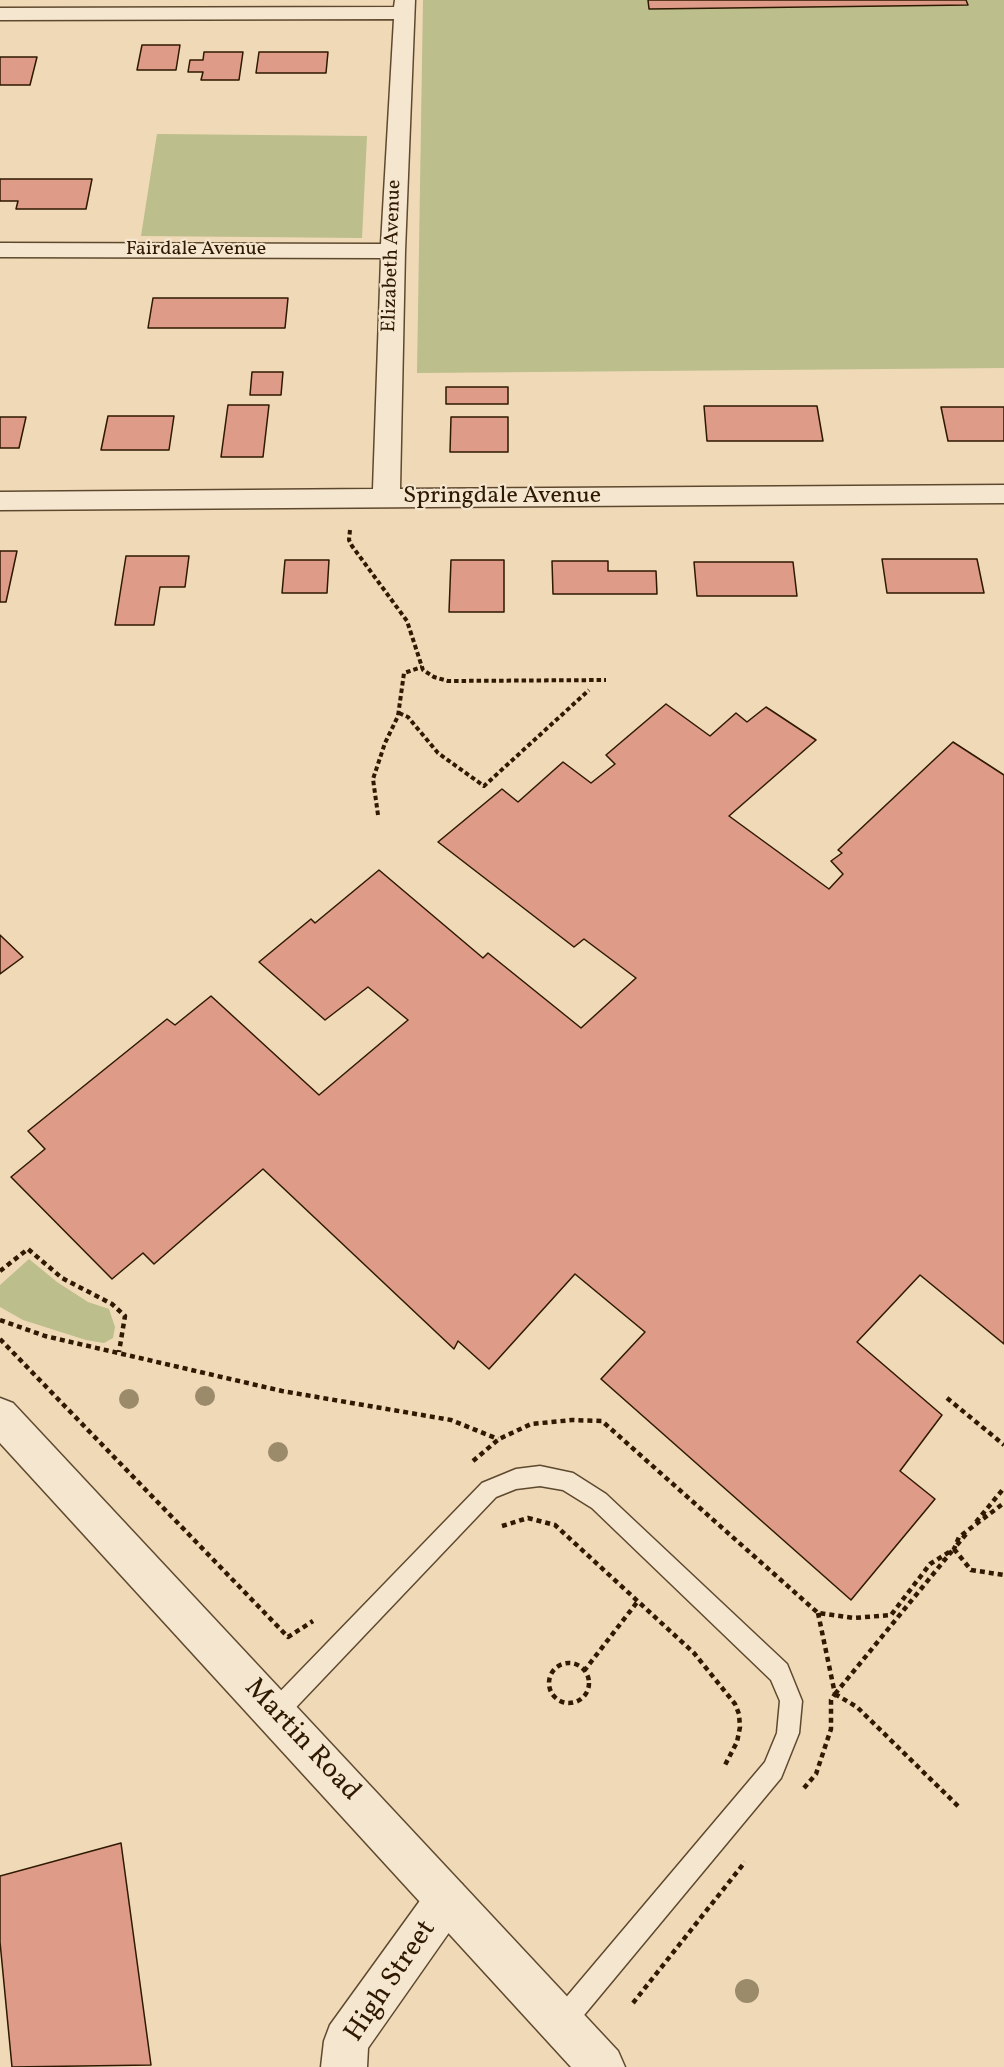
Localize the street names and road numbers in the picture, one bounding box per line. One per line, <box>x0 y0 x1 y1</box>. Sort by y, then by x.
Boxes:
street label: Elizabeth Avenue <box>378 179 408 333</box>
street label: Fairdale Avenue <box>126 238 266 262</box>
street label: Springdale Avenue <box>403 484 601 512</box>
street label: Martin Road <box>236 1673 366 1809</box>
street label: High Street <box>339 1915 445 2049</box>

